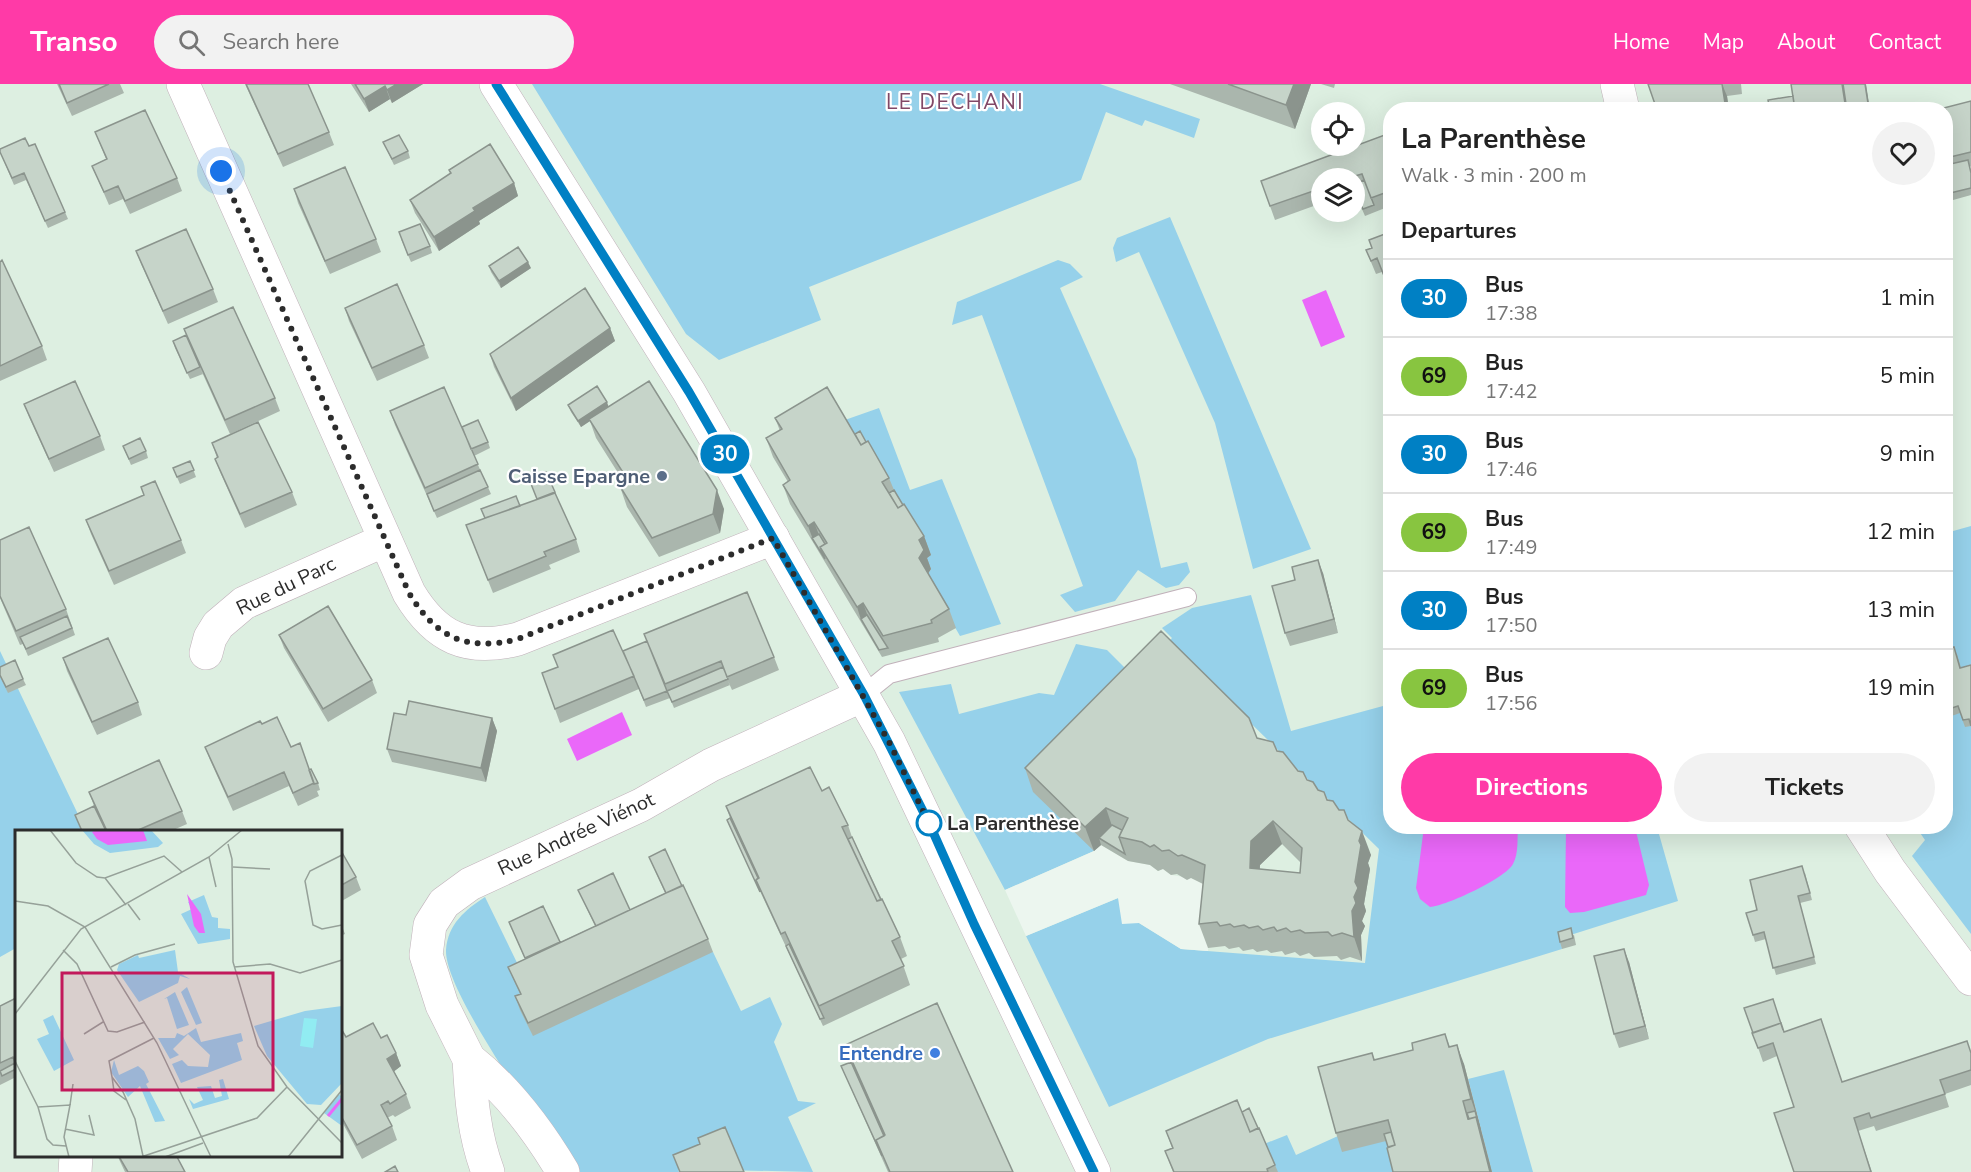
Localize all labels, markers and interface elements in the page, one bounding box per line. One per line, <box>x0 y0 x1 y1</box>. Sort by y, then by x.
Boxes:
search box <box>154 15 574 69</box>
text: Transo <box>30 23 118 61</box>
icon: search <box>175 26 208 59</box>
text: Search here <box>223 27 339 57</box>
text: Home <box>1613 28 1670 56</box>
text: Map <box>1703 28 1744 56</box>
text: About <box>1777 28 1835 56</box>
text: Contact <box>1868 28 1941 56</box>
district label: LE DECHANI <box>886 88 1024 116</box>
map controls <box>1311 102 1365 222</box>
button: locate <box>1311 102 1365 156</box>
text: La Parenthèse <box>1401 120 1586 158</box>
button: heart <box>1872 122 1935 185</box>
your location <box>206 156 236 186</box>
text: Walk · 3 min · 200 m <box>1401 162 1587 189</box>
button: layers <box>1311 168 1365 222</box>
text: Departures <box>1401 216 1516 246</box>
text: Bus <box>1485 270 1524 300</box>
text: 1 min <box>1880 283 1935 313</box>
text: 30 <box>1421 284 1447 312</box>
text: 17:38 <box>1485 300 1538 327</box>
text: Bus <box>1485 348 1524 378</box>
text: 5 min <box>1880 361 1935 391</box>
text: 69 <box>1421 362 1447 390</box>
text: 17:42 <box>1485 378 1538 405</box>
text: Bus <box>1485 426 1524 456</box>
line badge: 30 <box>698 434 752 473</box>
text: 9 min <box>1880 439 1935 469</box>
text: 30 <box>712 440 738 468</box>
text: 30 <box>1421 440 1447 468</box>
text: 17:46 <box>1485 456 1538 483</box>
place label: Caisse Epargne <box>508 463 650 490</box>
marker: Caisse Epargne <box>655 469 669 483</box>
text: Bus <box>1485 504 1524 534</box>
text: 12 min <box>1867 517 1935 547</box>
text: 69 <box>1421 518 1447 546</box>
text: 17:49 <box>1485 534 1538 561</box>
street label: Rue du Parc <box>232 550 340 622</box>
text: Bus <box>1485 582 1524 612</box>
text: 13 min <box>1867 595 1935 625</box>
text: 30 <box>1421 596 1447 624</box>
text: 17:50 <box>1485 612 1538 639</box>
text: Bus <box>1485 660 1524 690</box>
text: 19 min <box>1867 673 1935 703</box>
text: 69 <box>1421 674 1447 702</box>
text: 17:56 <box>1485 690 1538 717</box>
button: Directions <box>1401 753 1662 822</box>
button: Tickets <box>1674 753 1935 822</box>
street label: Rue Andrée Viénot <box>493 785 660 882</box>
marker: La Parenthèse <box>916 810 942 836</box>
place label: La Parenthèse <box>947 810 1079 837</box>
inset map <box>15 830 342 1157</box>
place label: Entendre <box>839 1040 923 1067</box>
marker: Entendre <box>928 1046 942 1060</box>

